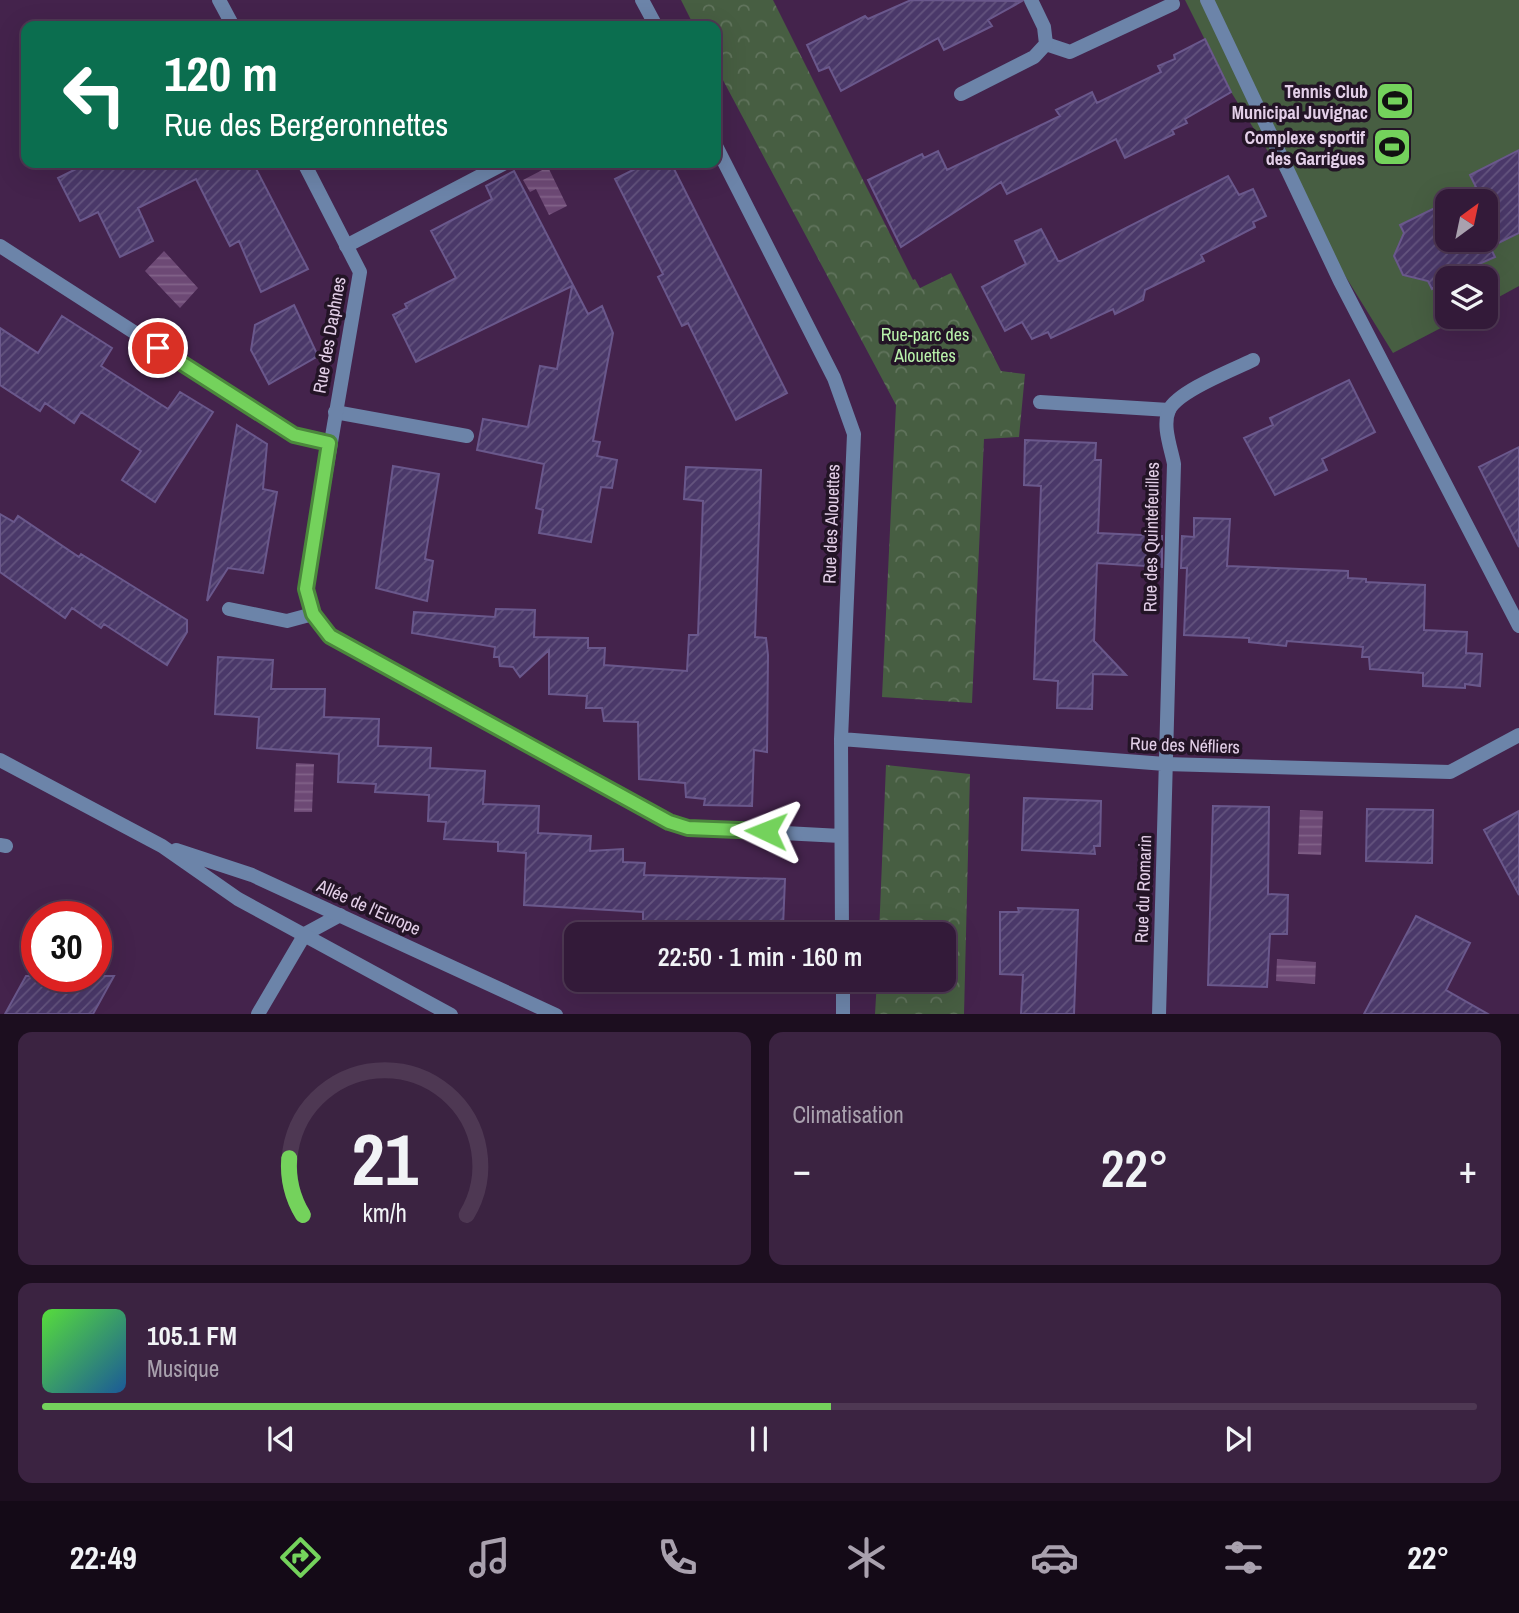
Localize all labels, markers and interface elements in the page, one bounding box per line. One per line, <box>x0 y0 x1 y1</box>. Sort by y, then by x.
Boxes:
text: 120 m <box>164 40 278 106</box>
icon: left <box>49 49 140 140</box>
place label: Tennis Club Municipal Juvignac <box>1232 79 1368 125</box>
sports icon: Tennis Club Municipal Juvignac <box>1374 80 1416 122</box>
text: Rue des Bergeronnettes <box>164 103 448 146</box>
place label: Complexe sportif des Garrigues <box>1244 125 1365 171</box>
sports icon: Complexe sportif des Garrigues <box>1371 126 1413 168</box>
north arrow <box>1435 189 1498 252</box>
map controls <box>1435 189 1498 329</box>
button: layers <box>1435 266 1498 329</box>
street label: Rue des Daphnes <box>306 275 352 395</box>
pin <box>128 318 188 378</box>
park label: Rue-parc des Alouettes <box>881 322 969 368</box>
icon: arrive <box>139 329 177 367</box>
street label: Rue des Quintefeuilles <box>1137 462 1165 612</box>
street label: Rue des Alouettes <box>816 464 846 584</box>
street label: Rue des Néfliers <box>1130 731 1240 759</box>
position arrow <box>729 794 803 868</box>
street label: Rue du Romarin <box>1129 834 1157 944</box>
street label: Allée de l'Europe <box>312 873 425 941</box>
speed limit sign: 30 <box>21 901 112 992</box>
text: 22:50 · 1 min · 160 m <box>658 939 862 974</box>
text: Climatisation <box>793 1099 904 1130</box>
text: 21 <box>351 1110 418 1208</box>
text: 22° <box>1101 1133 1169 1203</box>
text: − <box>793 1144 811 1195</box>
text: + <box>1459 1144 1477 1195</box>
text: km/h <box>362 1195 406 1229</box>
text: 105.1 FM <box>147 1318 237 1353</box>
text: Musique <box>147 1353 219 1384</box>
icon: previous <box>262 1420 300 1458</box>
icon: pause <box>740 1420 778 1458</box>
icon: next <box>1219 1420 1257 1458</box>
icon: directions <box>276 1533 325 1582</box>
icon: music <box>465 1533 514 1582</box>
icon: phone <box>653 1533 702 1582</box>
icon: climate <box>842 1533 891 1582</box>
icon: car <box>1030 1533 1079 1582</box>
icon: filters <box>1219 1533 1268 1582</box>
text: 22:49 <box>70 1536 137 1579</box>
text: 22° <box>1407 1536 1449 1579</box>

